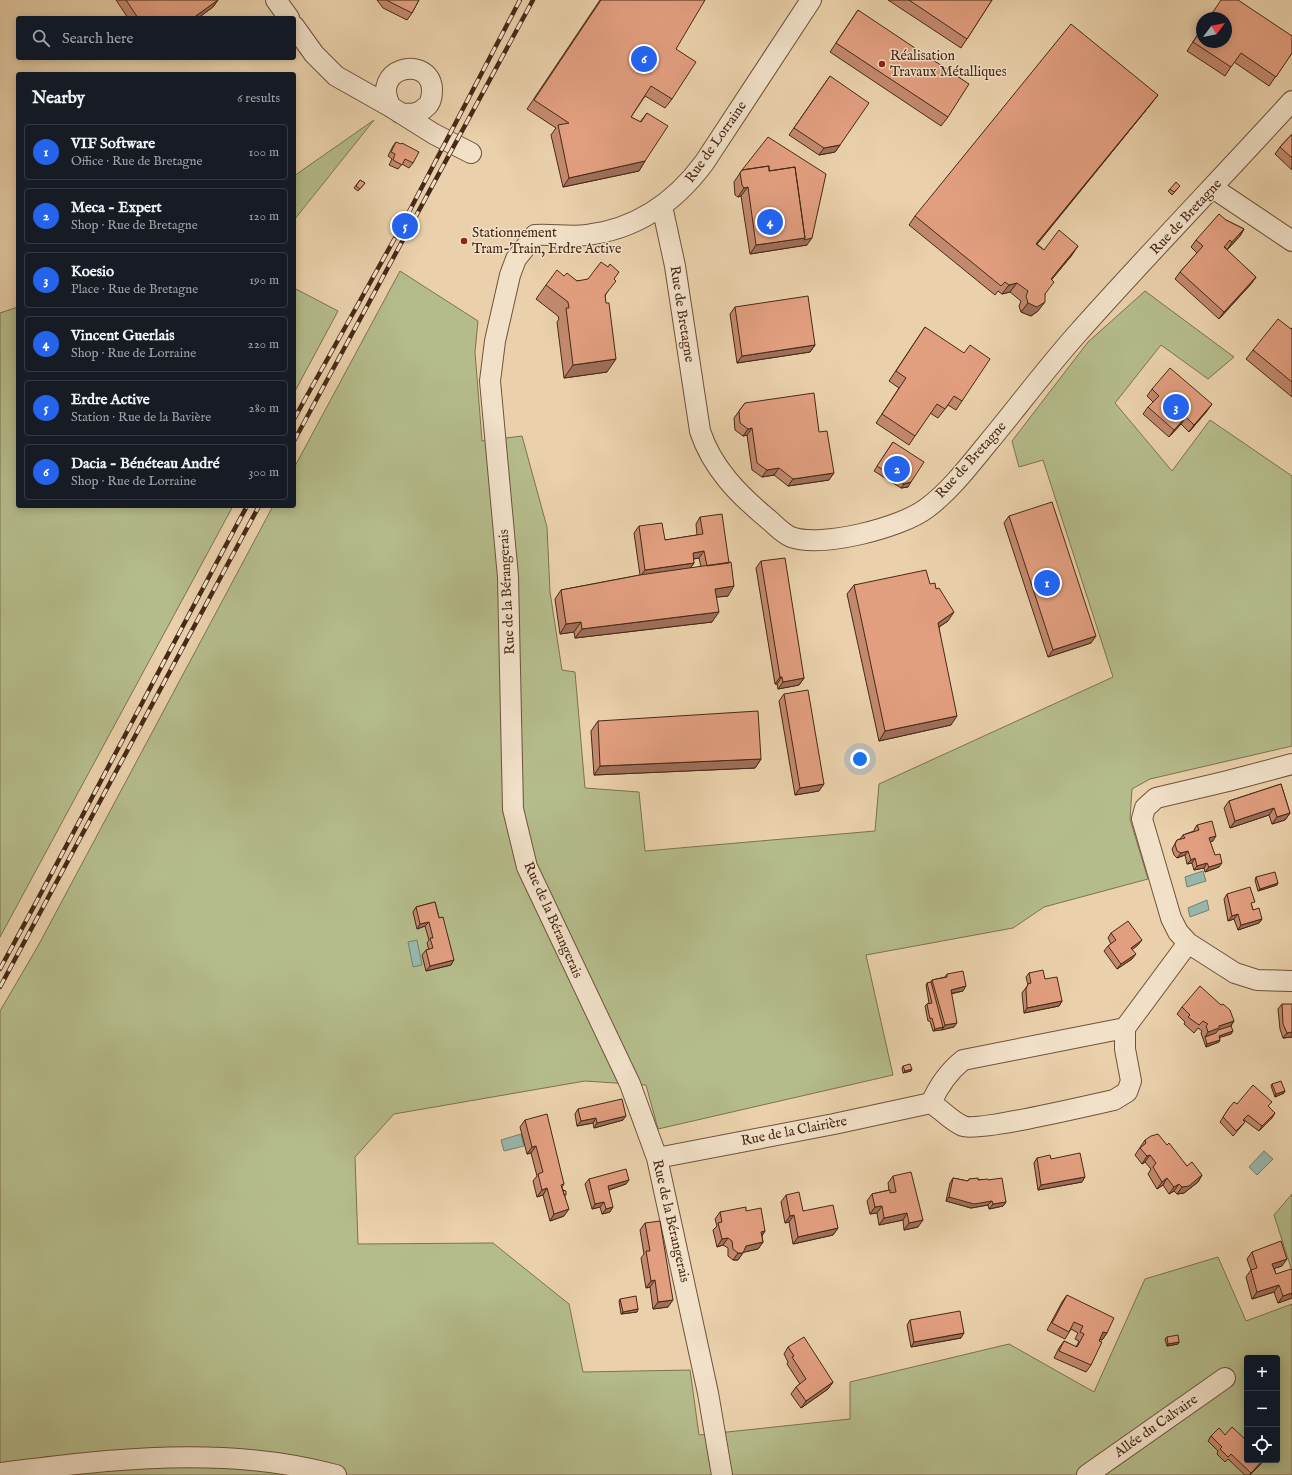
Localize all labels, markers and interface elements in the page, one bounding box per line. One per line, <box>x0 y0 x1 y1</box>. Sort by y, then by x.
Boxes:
north arrow <box>1196 12 1232 48</box>
search box <box>16 16 296 60</box>
icon: search <box>30 27 52 49</box>
text: Search here <box>62 29 133 48</box>
pin: 6 <box>631 44 657 74</box>
place label: Réalisation Travaux Métalliques <box>890 47 1007 81</box>
marker: Réalisation Travaux Métalliques <box>877 59 887 69</box>
text: Nearby <box>32 88 85 109</box>
text: 6 results <box>237 90 280 107</box>
street label: Rue de Lorraine <box>681 97 751 186</box>
text: VIF Software <box>71 134 155 153</box>
text: 1 <box>44 144 48 161</box>
text: 100 m <box>249 144 279 161</box>
text: Office · Rue de Bretagne <box>71 153 203 170</box>
street label: Rue de Bretagne <box>1146 175 1226 259</box>
text: Meca - Expert <box>71 198 162 217</box>
pin: 4 <box>757 207 783 237</box>
text: 2 <box>43 208 49 225</box>
text: 120 m <box>249 208 279 225</box>
pin: 5 <box>392 211 418 241</box>
text: Shop · Rue de Bretagne <box>71 217 198 234</box>
place label: Stationnement Tram-Train, Erdre Active <box>472 224 622 258</box>
marker: Stationnement Tram-Train, Erdre Active <box>459 236 469 246</box>
text: Koesio <box>71 262 114 281</box>
street label: Rue de Bretagne <box>665 264 699 364</box>
text: 3 <box>44 272 48 289</box>
text: 190 m <box>249 272 279 289</box>
text: Place · Rue de Bretagne <box>71 281 198 298</box>
text: Vincent Guerlais <box>71 326 174 345</box>
text: 4 <box>43 336 49 353</box>
text: 220 m <box>248 336 279 353</box>
text: Shop · Rue de Lorraine <box>71 345 196 362</box>
text: Erdre Active <box>71 390 150 409</box>
pin: 3 <box>1163 392 1189 422</box>
text: 5 <box>44 400 48 417</box>
text: 280 m <box>249 400 279 417</box>
text: Station · Rue de la Bavière <box>71 409 211 426</box>
street label: Rue de Bretagne <box>932 417 1011 502</box>
text: Dacia - Bénéteau André <box>71 454 220 473</box>
pin: 2 <box>884 454 910 484</box>
text: 6 <box>43 464 49 481</box>
text: 300 m <box>248 464 279 481</box>
text: Shop · Rue de Lorraine <box>71 473 196 490</box>
street label: Rue de la Bérangerais <box>495 529 519 655</box>
pin: 1 <box>1034 568 1060 598</box>
your location <box>850 749 870 769</box>
street label: Rue de la Bérangerais <box>519 859 587 981</box>
street label: Rue de la Clairière <box>739 1112 849 1150</box>
street label: Rue de la Bérangerais <box>648 1158 694 1284</box>
map controls <box>1244 1355 1280 1463</box>
button: + <box>1244 1355 1280 1391</box>
street label: Allée du Calvaire <box>1110 1390 1202 1462</box>
button: − <box>1244 1391 1280 1427</box>
button: locate <box>1244 1427 1280 1463</box>

